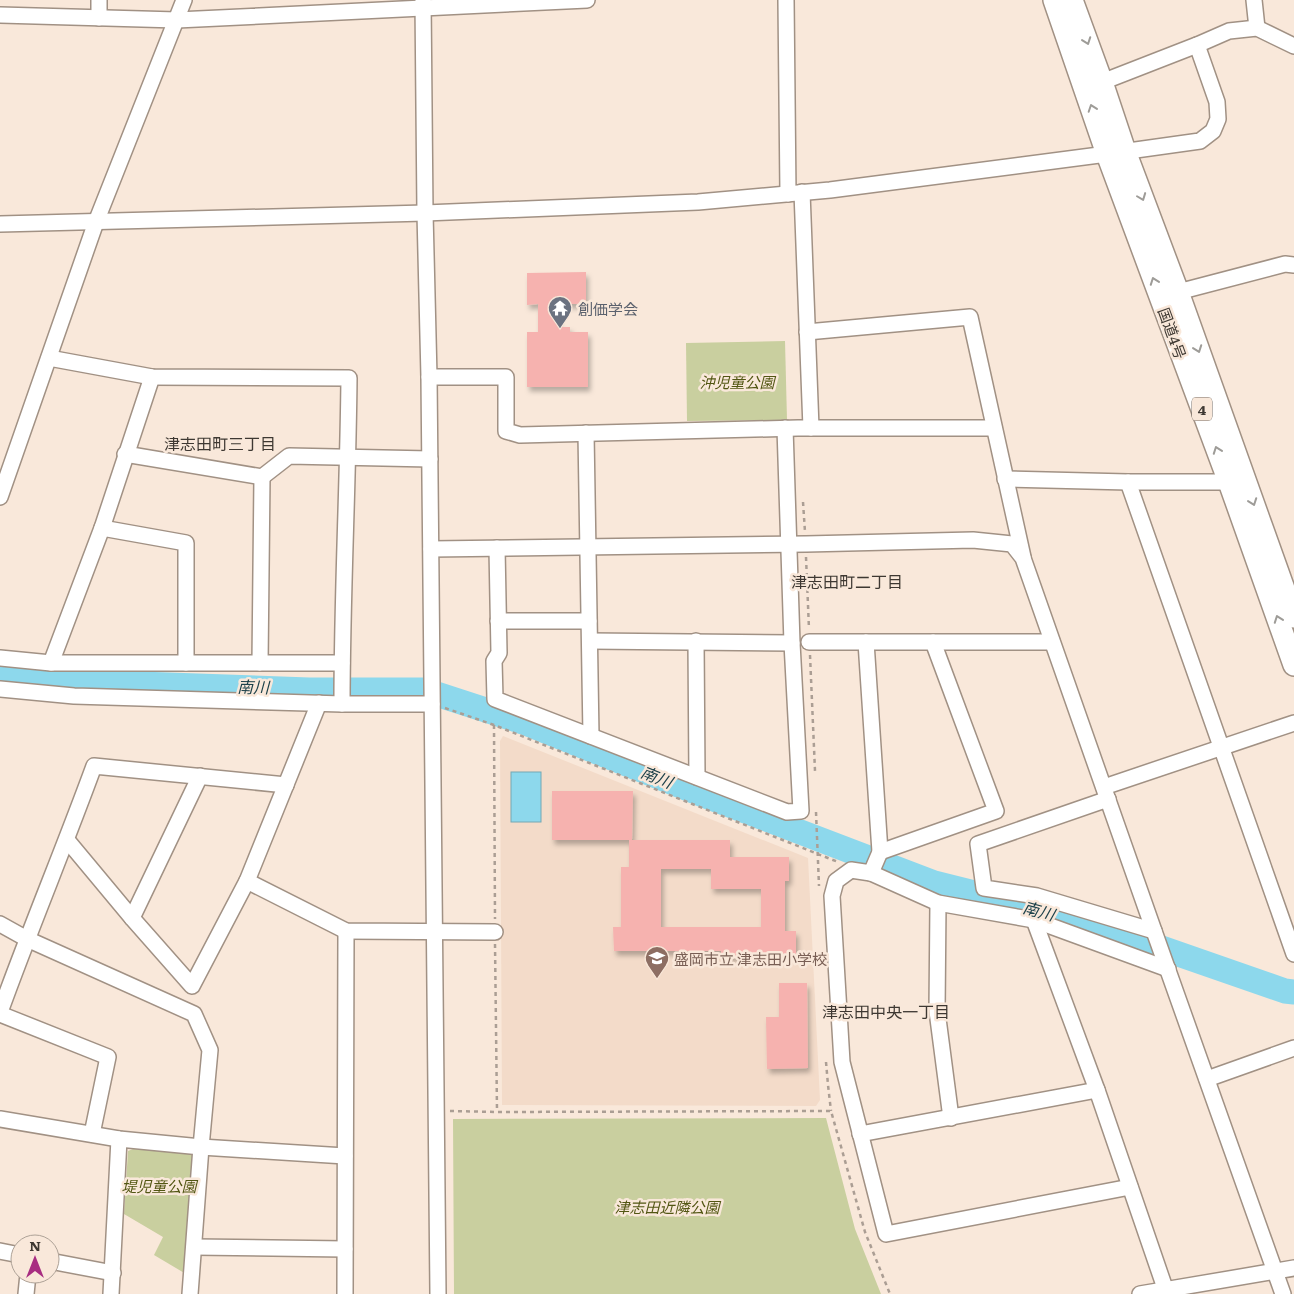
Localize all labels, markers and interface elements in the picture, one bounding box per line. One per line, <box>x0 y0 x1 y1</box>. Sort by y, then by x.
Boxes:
one-way arrow <box>1081 36 1091 45</box>
one-way arrow <box>1087 104 1097 113</box>
one-way arrow <box>1136 192 1146 201</box>
one-way arrow <box>1150 277 1160 286</box>
temple icon: 創価学会 <box>547 295 573 329</box>
place label: 創価学会 <box>578 297 638 320</box>
street label: 国道4号 <box>1153 304 1193 362</box>
one-way arrow <box>1193 344 1203 353</box>
park label: 沖児童公園 <box>699 370 776 393</box>
road number: 4 <box>1192 398 1212 420</box>
district label: 津志田町三丁目 <box>164 431 276 455</box>
one-way arrow <box>1213 446 1223 455</box>
one-way arrow <box>1247 497 1257 506</box>
district label: 津志田町二丁目 <box>791 569 903 593</box>
one-way arrow <box>1274 615 1284 624</box>
water label: 南川 <box>237 674 271 698</box>
water label: 南川 <box>638 759 678 794</box>
water label: 南川 <box>1020 894 1059 926</box>
school or university icon: 盛岡市立 津志田小学校 <box>644 945 670 979</box>
place label: 盛岡市立 津志田小学校 <box>674 947 827 970</box>
district label: 津志田中央一丁目 <box>822 999 950 1023</box>
park label: 堤児童公園 <box>121 1174 198 1197</box>
park label: 津志田近隣公園 <box>614 1195 721 1218</box>
north arrow <box>10 1234 60 1284</box>
text: N <box>29 1235 41 1255</box>

